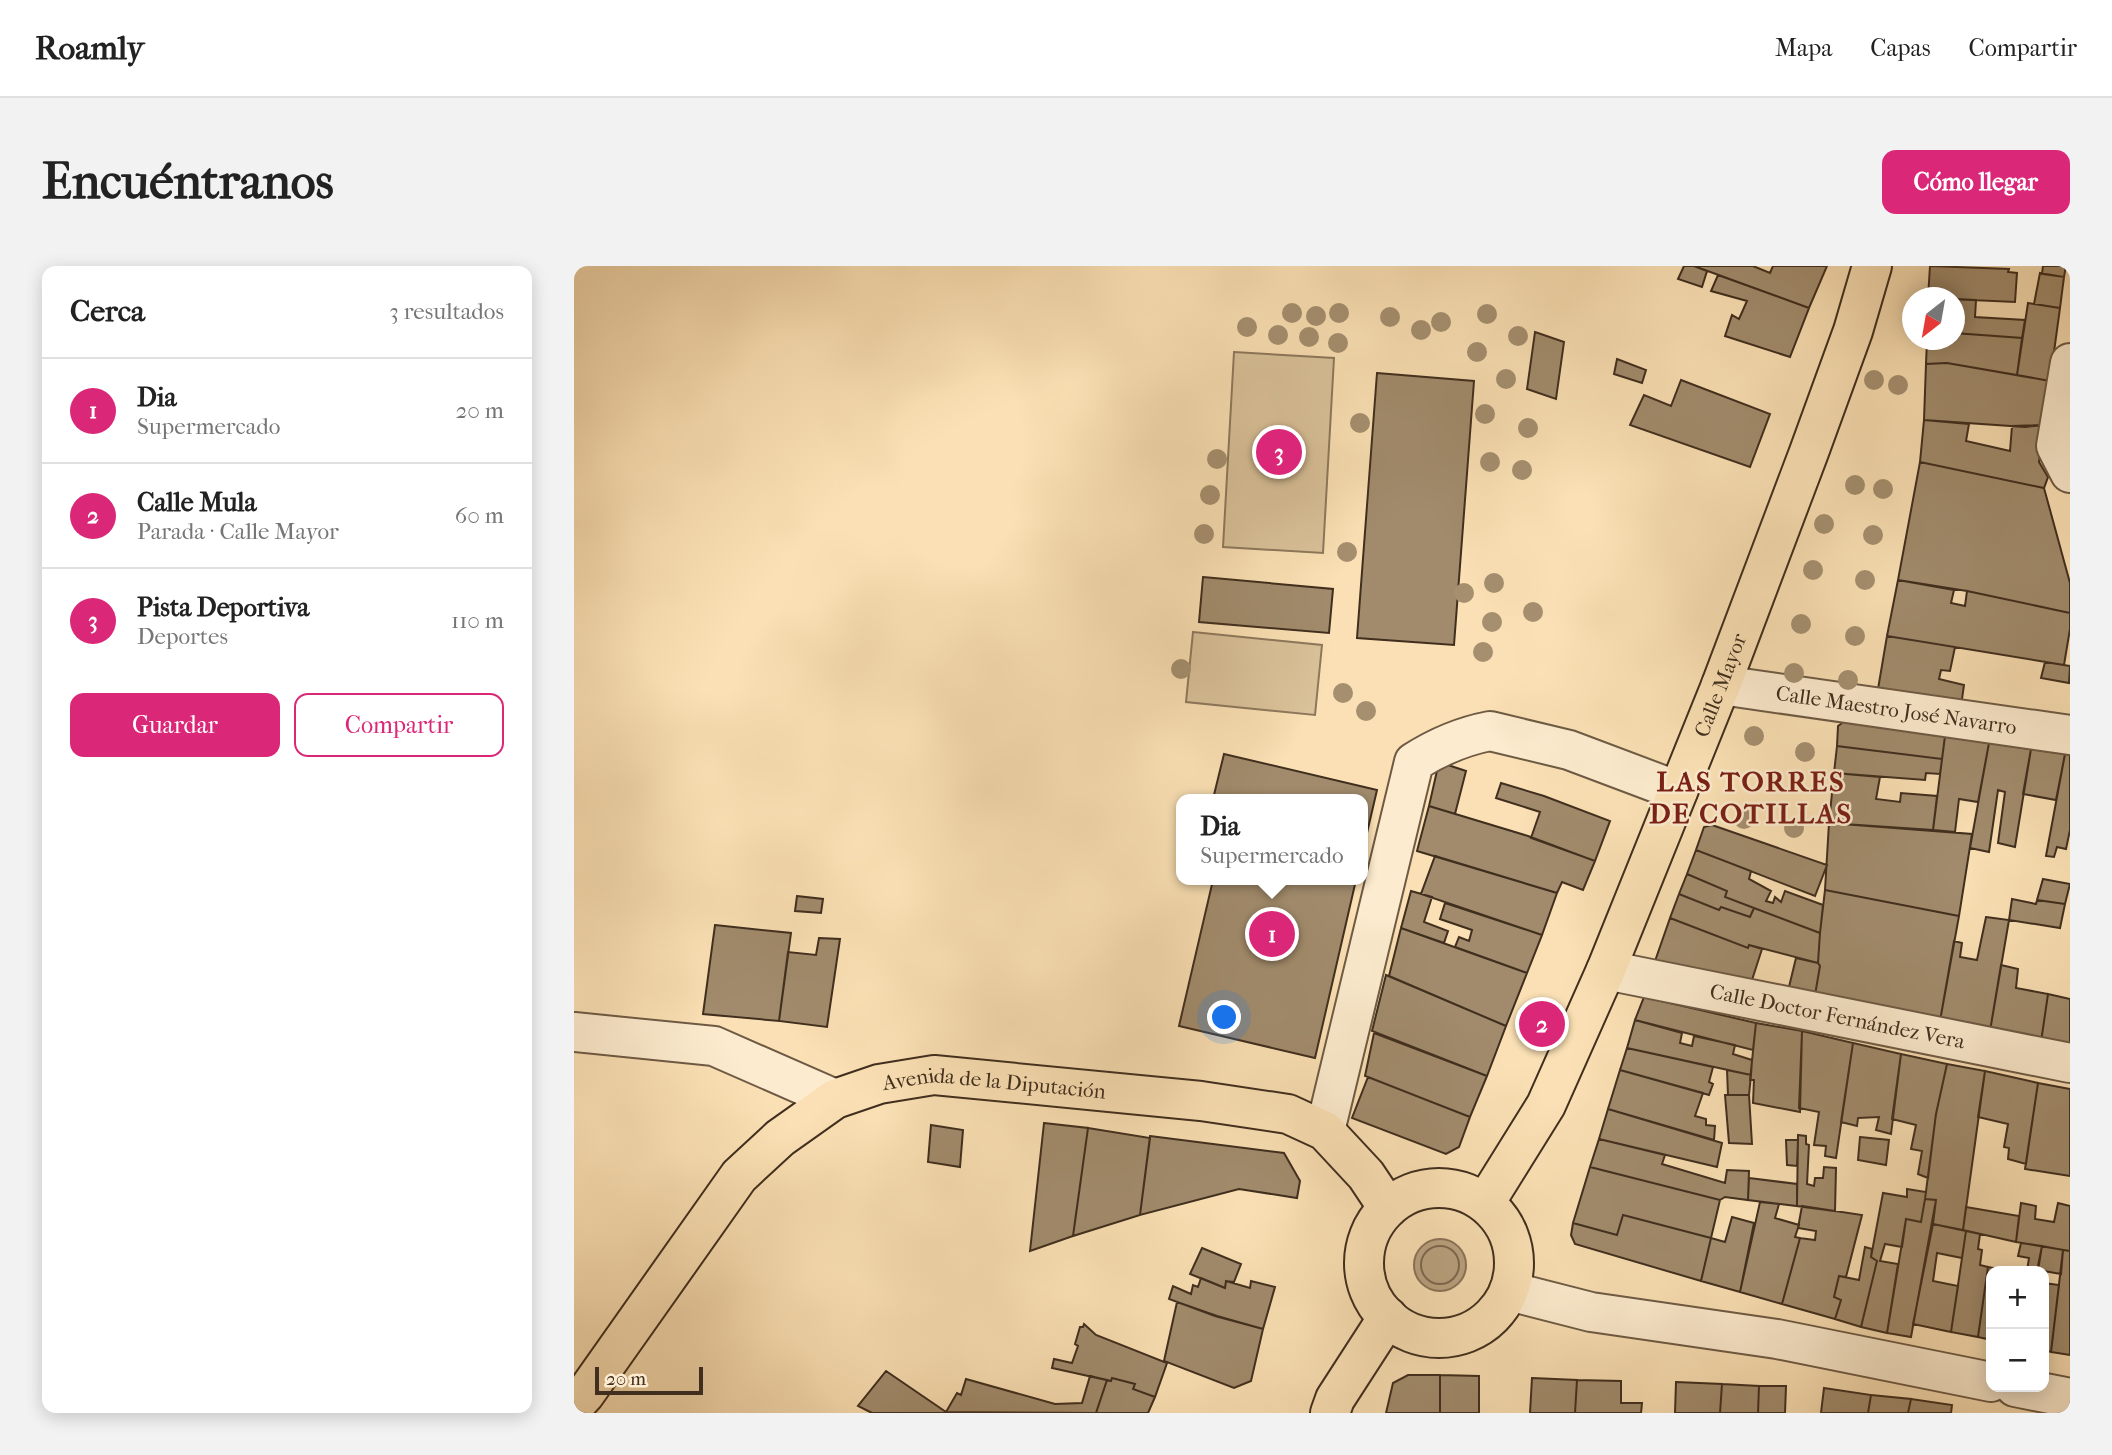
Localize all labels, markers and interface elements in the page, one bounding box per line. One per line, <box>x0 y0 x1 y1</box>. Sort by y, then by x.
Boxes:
text: Roamly <box>35 29 144 68</box>
text: Mapa <box>1775 34 1832 62</box>
text: Capas <box>1870 34 1931 62</box>
text: Compartir <box>1969 34 2077 62</box>
button: Cómo llegar <box>1882 150 2070 214</box>
text: Encuéntranos <box>42 153 334 211</box>
north arrow <box>1902 287 1965 350</box>
text: Cerca <box>70 294 145 329</box>
text: 3 resultados <box>389 298 504 325</box>
text: Dia <box>137 382 177 413</box>
text: 1 <box>89 397 97 424</box>
text: 20 m <box>455 397 504 424</box>
text: Supermercado <box>137 413 281 440</box>
pin: 3 <box>1256 426 1302 478</box>
text: Calle Mula <box>137 487 257 518</box>
text: 2 <box>87 502 99 529</box>
text: 60 m <box>455 502 504 529</box>
text: Parada · Calle Mayor <box>137 518 339 545</box>
text: Pista Deportiva <box>137 592 309 623</box>
text: 3 <box>88 607 98 634</box>
text: 110 m <box>451 607 504 634</box>
text: Deportes <box>137 623 228 650</box>
street label: Calle Mayor <box>1689 630 1751 741</box>
street label: Calle Maestro José Navarro <box>1774 681 2018 739</box>
button: Guardar <box>70 693 280 757</box>
button: Compartir <box>294 693 504 757</box>
district label: LAS TORRES DE COTILLAS <box>1649 765 1853 830</box>
popup <box>1176 794 1368 885</box>
text: Dia <box>1200 811 1240 842</box>
text: Supermercado <box>1200 842 1344 869</box>
pin: 1 <box>1249 908 1295 960</box>
street label: Calle Doctor Fernández Vera <box>1708 979 1967 1054</box>
pin: 2 <box>1519 998 1565 1050</box>
your location <box>1207 1000 1241 1034</box>
street label: Avenida de la Diputación <box>880 1063 1107 1104</box>
map controls <box>1986 1266 2049 1392</box>
button: + <box>1986 1266 2049 1329</box>
button: − <box>1986 1329 2049 1392</box>
scale bar <box>595 1364 704 1396</box>
text: 20 m <box>606 1368 646 1390</box>

